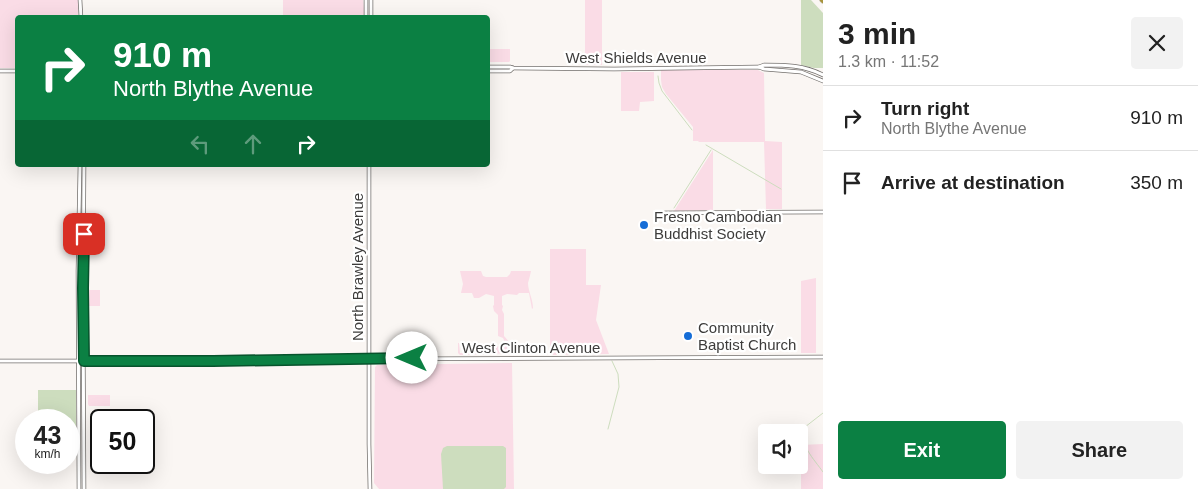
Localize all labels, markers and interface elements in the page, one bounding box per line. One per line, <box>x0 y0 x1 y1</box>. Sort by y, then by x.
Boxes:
text: 3 min <box>838 17 916 50</box>
button: close <box>1131 17 1183 69</box>
icon: right <box>30 35 95 100</box>
text: 910 m <box>113 35 212 74</box>
street label: West Shields Avenue <box>565 49 707 66</box>
text: 1.3 km · 11:52 <box>838 53 939 70</box>
text: North Blythe Avenue <box>113 76 313 101</box>
text: Turn right <box>881 98 969 119</box>
icon: right <box>838 104 866 132</box>
text: 910 m <box>1130 107 1183 128</box>
text: North Blythe Avenue <box>881 120 1027 137</box>
icon: left <box>186 130 214 158</box>
icon: ahead <box>239 130 267 158</box>
icon: right <box>292 130 320 158</box>
icon: arrive <box>838 169 866 197</box>
text: Arrive at destination <box>881 172 1065 193</box>
text: 350 m <box>1130 172 1183 193</box>
street label: North Brawley Avenue <box>349 193 366 341</box>
place label: Fresno Cambodian Buddhist Society <box>654 208 782 242</box>
pin <box>63 213 105 255</box>
marker: Fresno Cambodian Buddhist Society <box>638 219 650 231</box>
icon: arrive <box>70 220 98 248</box>
place label: Community Baptist Church <box>698 319 796 353</box>
marker: Community Baptist Church <box>682 330 694 342</box>
position arrow <box>385 331 437 383</box>
street label: West Clinton Avenue <box>462 339 600 356</box>
speed limit sign: 50 <box>90 409 155 474</box>
text: 43 <box>34 421 61 449</box>
button: Exit <box>838 421 1006 479</box>
button: Share <box>1016 421 1183 479</box>
map controls <box>758 424 808 474</box>
button: sound <box>758 424 808 474</box>
text: km/h <box>34 447 61 461</box>

